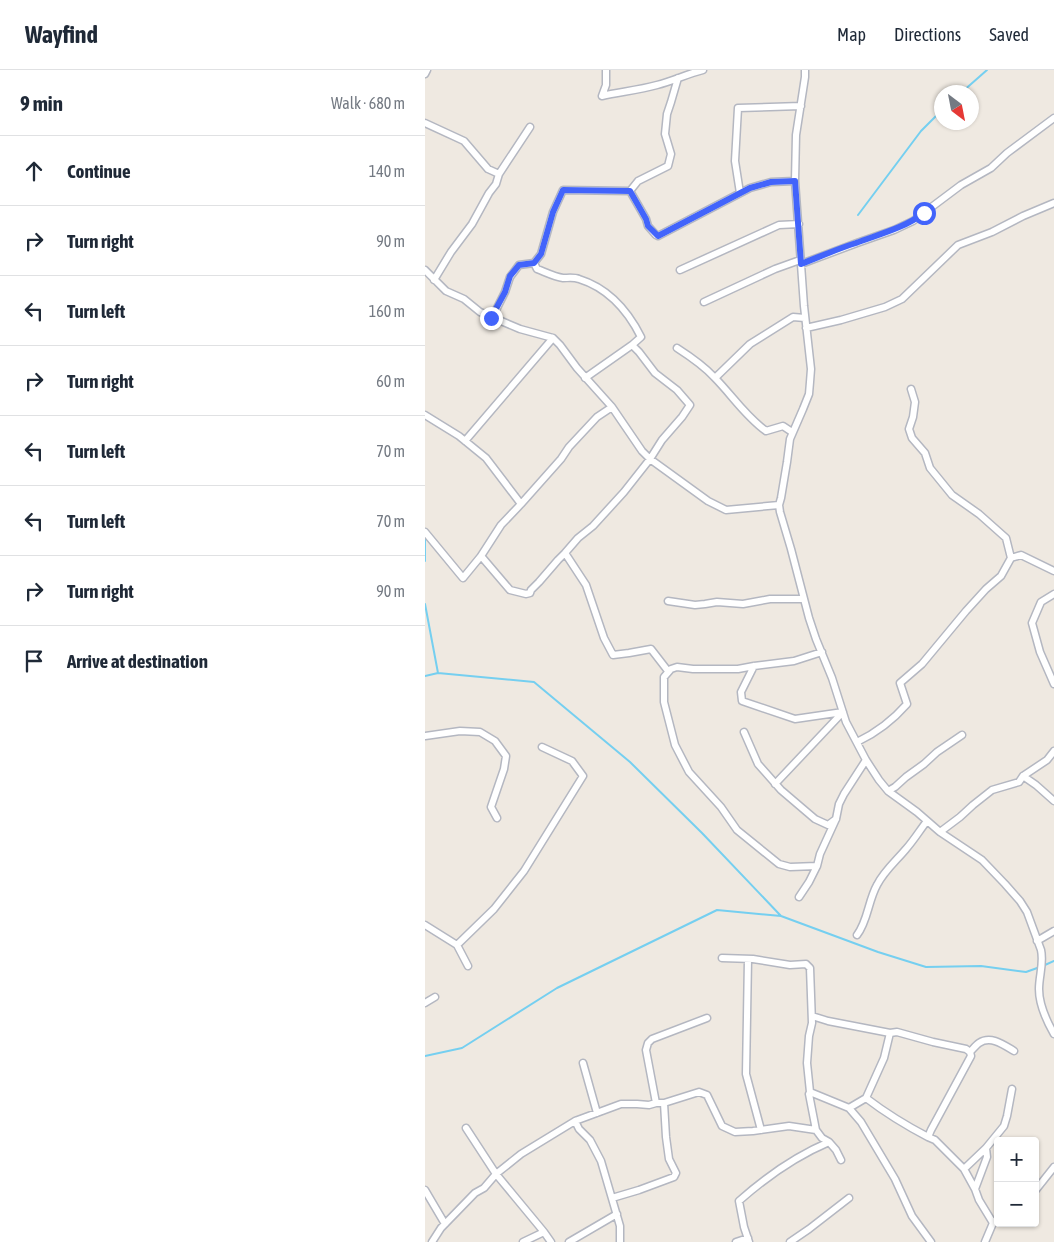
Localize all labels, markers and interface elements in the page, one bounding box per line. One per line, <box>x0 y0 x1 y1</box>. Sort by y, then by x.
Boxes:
text: Wayfind <box>25 21 98 48</box>
text: Map <box>837 24 866 45</box>
text: Directions <box>894 24 961 45</box>
text: Saved <box>989 24 1029 45</box>
north arrow <box>934 85 979 130</box>
text: 9 min <box>20 91 63 115</box>
text: Walk · 680 m <box>331 94 405 112</box>
icon: ahead <box>20 157 48 185</box>
text: Continue <box>67 160 131 182</box>
text: 140 m <box>369 162 405 180</box>
route start <box>913 202 936 225</box>
icon: right <box>20 227 48 255</box>
text: Turn right <box>67 230 134 252</box>
text: 90 m <box>376 232 405 250</box>
icon: left <box>20 297 48 325</box>
text: Turn left <box>67 300 125 322</box>
text: 160 m <box>369 302 405 320</box>
route end <box>480 307 503 330</box>
icon: right <box>20 367 48 395</box>
text: Turn right <box>67 370 134 392</box>
text: 60 m <box>376 372 405 390</box>
icon: left <box>20 437 48 465</box>
text: Turn left <box>67 440 125 462</box>
text: 70 m <box>376 442 405 460</box>
icon: left <box>20 507 48 535</box>
text: Turn left <box>67 510 125 532</box>
text: 70 m <box>376 512 405 530</box>
icon: right <box>20 577 48 605</box>
text: Turn right <box>67 580 134 602</box>
text: 90 m <box>376 582 405 600</box>
icon: arrive <box>20 647 48 675</box>
text: Arrive at destination <box>67 650 208 672</box>
map controls <box>994 1137 1039 1227</box>
button: + <box>994 1137 1039 1182</box>
button: − <box>994 1182 1039 1227</box>

